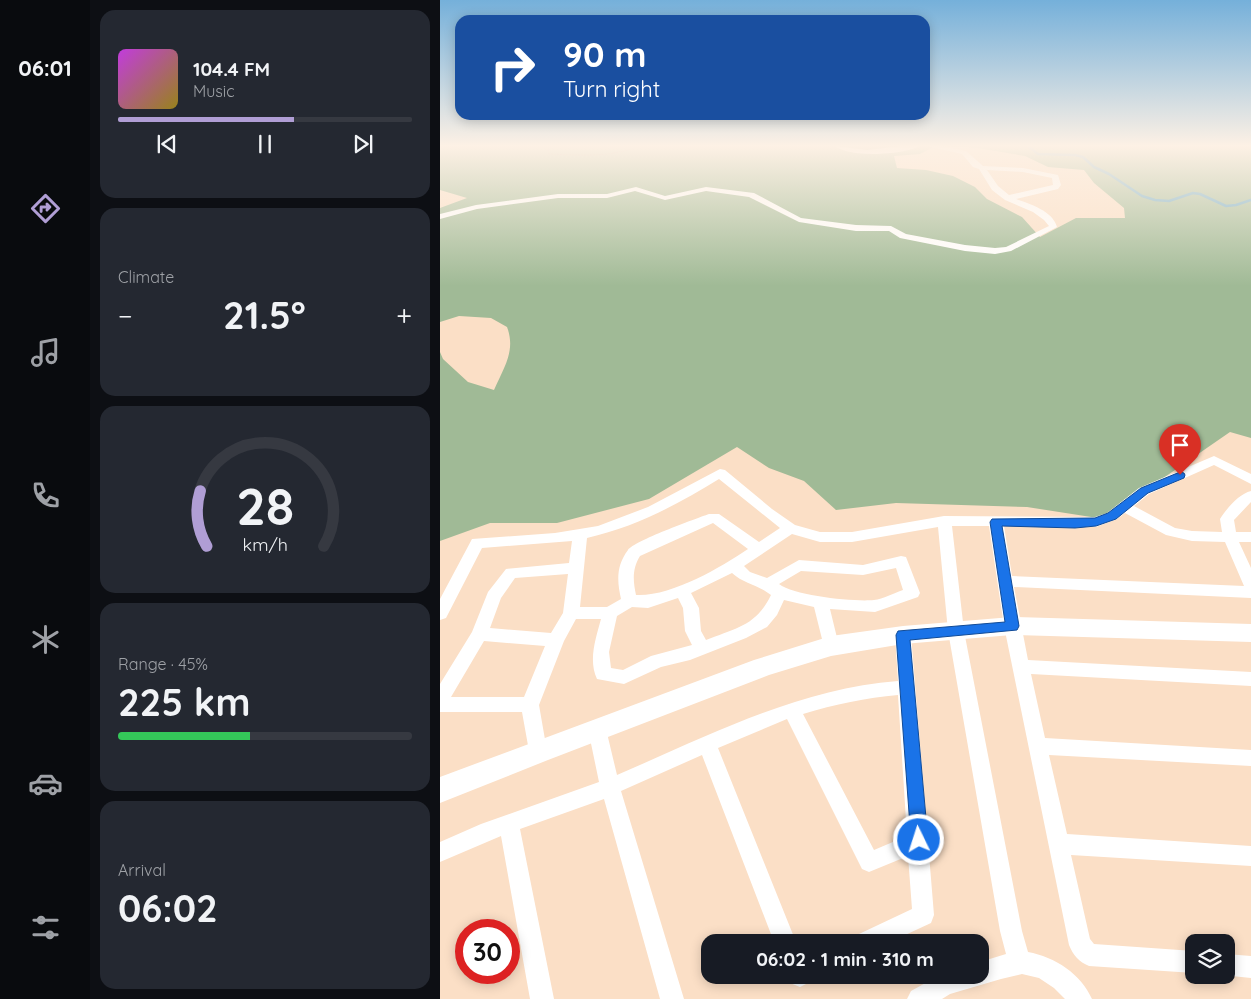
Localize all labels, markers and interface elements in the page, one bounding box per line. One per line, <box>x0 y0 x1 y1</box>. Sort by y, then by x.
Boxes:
text: 90 m <box>563 32 646 76</box>
icon: right <box>480 35 545 100</box>
text: 06:01 <box>18 54 72 82</box>
text: 104.4 FM <box>193 57 270 81</box>
text: Turn right <box>563 75 660 103</box>
text: Music <box>193 81 235 101</box>
icon: previous <box>153 130 181 158</box>
icon: pause <box>251 130 279 158</box>
icon: next <box>349 130 377 158</box>
icon: directions <box>28 191 63 226</box>
text: Climate <box>118 267 174 287</box>
text: 21.5° <box>223 291 306 339</box>
text: − <box>118 298 133 333</box>
text: + <box>396 298 412 333</box>
icon: music <box>28 335 63 370</box>
pin <box>1159 424 1201 475</box>
icon: arrive <box>1166 431 1194 459</box>
text: 28 <box>236 473 294 538</box>
icon: phone <box>28 478 63 513</box>
text: km/h <box>242 533 288 555</box>
icon: climate <box>28 622 63 657</box>
text: Range · 45% <box>118 654 208 674</box>
text: 225 km <box>118 678 250 726</box>
icon: car <box>28 766 63 801</box>
position arrow <box>892 813 944 865</box>
text: Arrival <box>118 860 166 880</box>
text: 06:02 <box>118 884 218 932</box>
icon: filters <box>28 910 63 945</box>
speed limit sign: 30 <box>455 919 520 984</box>
map controls <box>1185 934 1235 984</box>
button: layers <box>1185 934 1235 984</box>
text: 06:02 · 1 min · 310 m <box>756 947 934 971</box>

